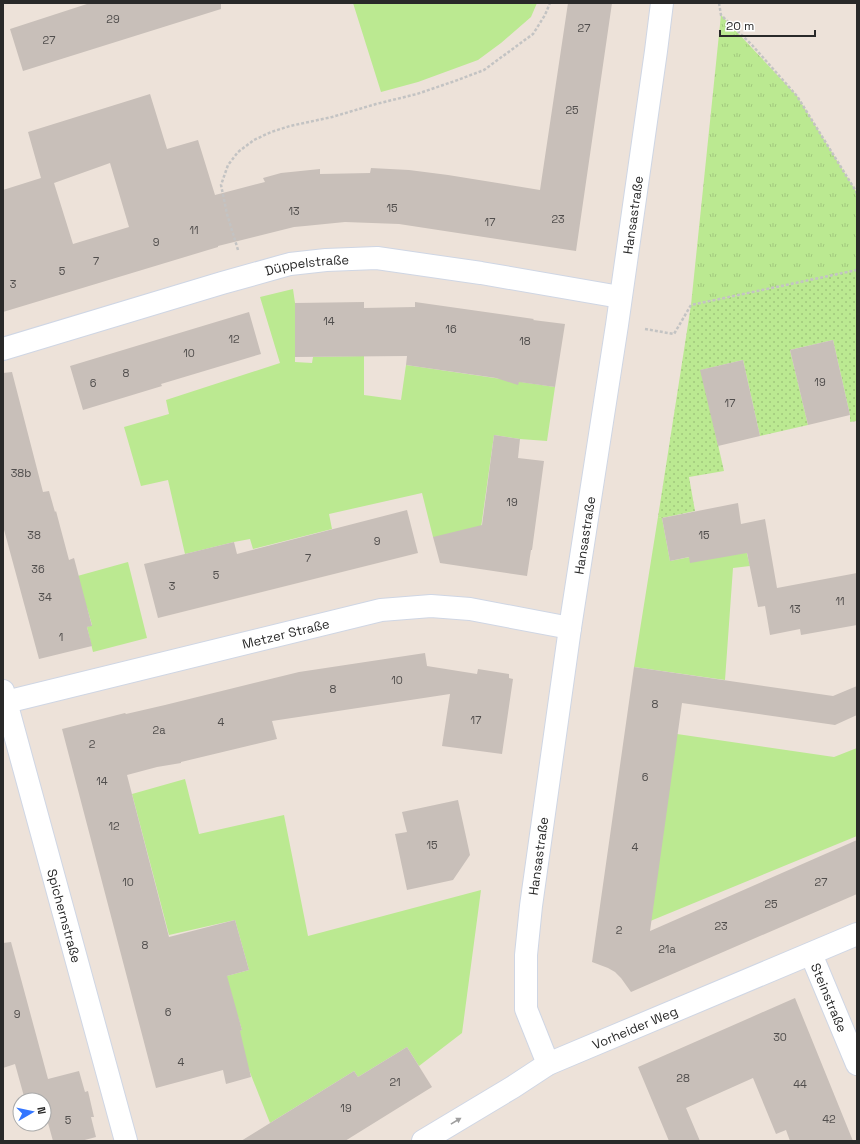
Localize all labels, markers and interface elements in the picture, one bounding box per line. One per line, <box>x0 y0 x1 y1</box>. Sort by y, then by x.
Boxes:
house number: 29 <box>106 12 120 26</box>
scale bar <box>720 12 815 38</box>
text: 20 m <box>726 18 754 34</box>
house number: 27 <box>578 21 590 35</box>
house number: 27 <box>43 33 55 47</box>
house number: 25 <box>565 103 579 117</box>
street label: Hansastraße <box>619 175 647 255</box>
house number: 15 <box>386 201 398 215</box>
house number: 13 <box>288 204 300 218</box>
house number: 23 <box>551 212 565 226</box>
house number: 17 <box>485 215 495 229</box>
house number: 11 <box>189 223 199 237</box>
house number: 9 <box>153 235 160 249</box>
street label: Düppelstraße <box>263 251 349 279</box>
house number: 7 <box>93 254 99 268</box>
house number: 5 <box>59 264 66 278</box>
house number: 3 <box>10 277 17 291</box>
house number: 14 <box>323 314 335 328</box>
house number: 16 <box>445 322 457 336</box>
house number: 12 <box>228 332 240 346</box>
house number: 18 <box>519 334 531 348</box>
house number: 10 <box>183 346 195 360</box>
house number: 8 <box>123 366 130 380</box>
house number: 19 <box>814 375 826 389</box>
house number: 6 <box>90 376 97 390</box>
house number: 17 <box>725 396 735 410</box>
house number: 38b <box>11 466 31 480</box>
house number: 19 <box>506 495 518 509</box>
street label: Hansastraße <box>570 495 599 576</box>
house number: 38 <box>27 528 41 542</box>
house number: 15 <box>698 528 710 542</box>
house number: 9 <box>374 534 381 548</box>
house number: 7 <box>305 551 311 565</box>
house number: 36 <box>31 562 45 576</box>
house number: 5 <box>213 568 220 582</box>
house number: 3 <box>169 579 176 593</box>
house number: 34 <box>38 590 52 604</box>
house number: 11 <box>835 594 845 608</box>
house number: 13 <box>789 602 801 616</box>
street label: Metzer Straße <box>240 614 331 652</box>
house number: 1 <box>59 630 63 644</box>
house number: 10 <box>391 673 403 687</box>
house number: 8 <box>330 682 337 696</box>
house number: 8 <box>652 697 659 711</box>
house number: 17 <box>471 713 481 727</box>
house number: 4 <box>218 715 225 729</box>
house number: 2a <box>153 723 166 737</box>
house number: 2 <box>89 737 96 751</box>
house number: 6 <box>642 770 649 784</box>
house number: 14 <box>96 774 108 788</box>
street label: Hansastraße <box>524 816 552 896</box>
house number: 12 <box>108 819 120 833</box>
house number: 15 <box>426 838 438 852</box>
house number: 4 <box>632 840 639 854</box>
street label: Spichernstraße <box>43 867 85 965</box>
house number: 10 <box>122 875 134 889</box>
house number: 27 <box>815 875 827 889</box>
house number: 25 <box>764 897 778 911</box>
house number: 23 <box>714 919 728 933</box>
house number: 2 <box>616 923 623 937</box>
house number: 8 <box>142 938 149 952</box>
house number: 21a <box>658 942 676 956</box>
street label: Steinstraße <box>807 960 851 1034</box>
street label: Vorheider Weg <box>590 1002 680 1053</box>
house number: 6 <box>165 1005 172 1019</box>
house number: 9 <box>14 1007 21 1021</box>
house number: 30 <box>773 1030 787 1044</box>
house number: 4 <box>178 1055 185 1069</box>
house number: 28 <box>676 1071 690 1085</box>
house number: 21 <box>389 1075 401 1089</box>
house number: 44 <box>793 1077 807 1091</box>
north arrow <box>12 1092 52 1132</box>
house number: 19 <box>340 1101 352 1115</box>
text: N <box>34 1106 49 1115</box>
house number: 42 <box>822 1112 836 1126</box>
house number: 5 <box>65 1113 72 1127</box>
one-way arrow <box>451 1117 461 1125</box>

